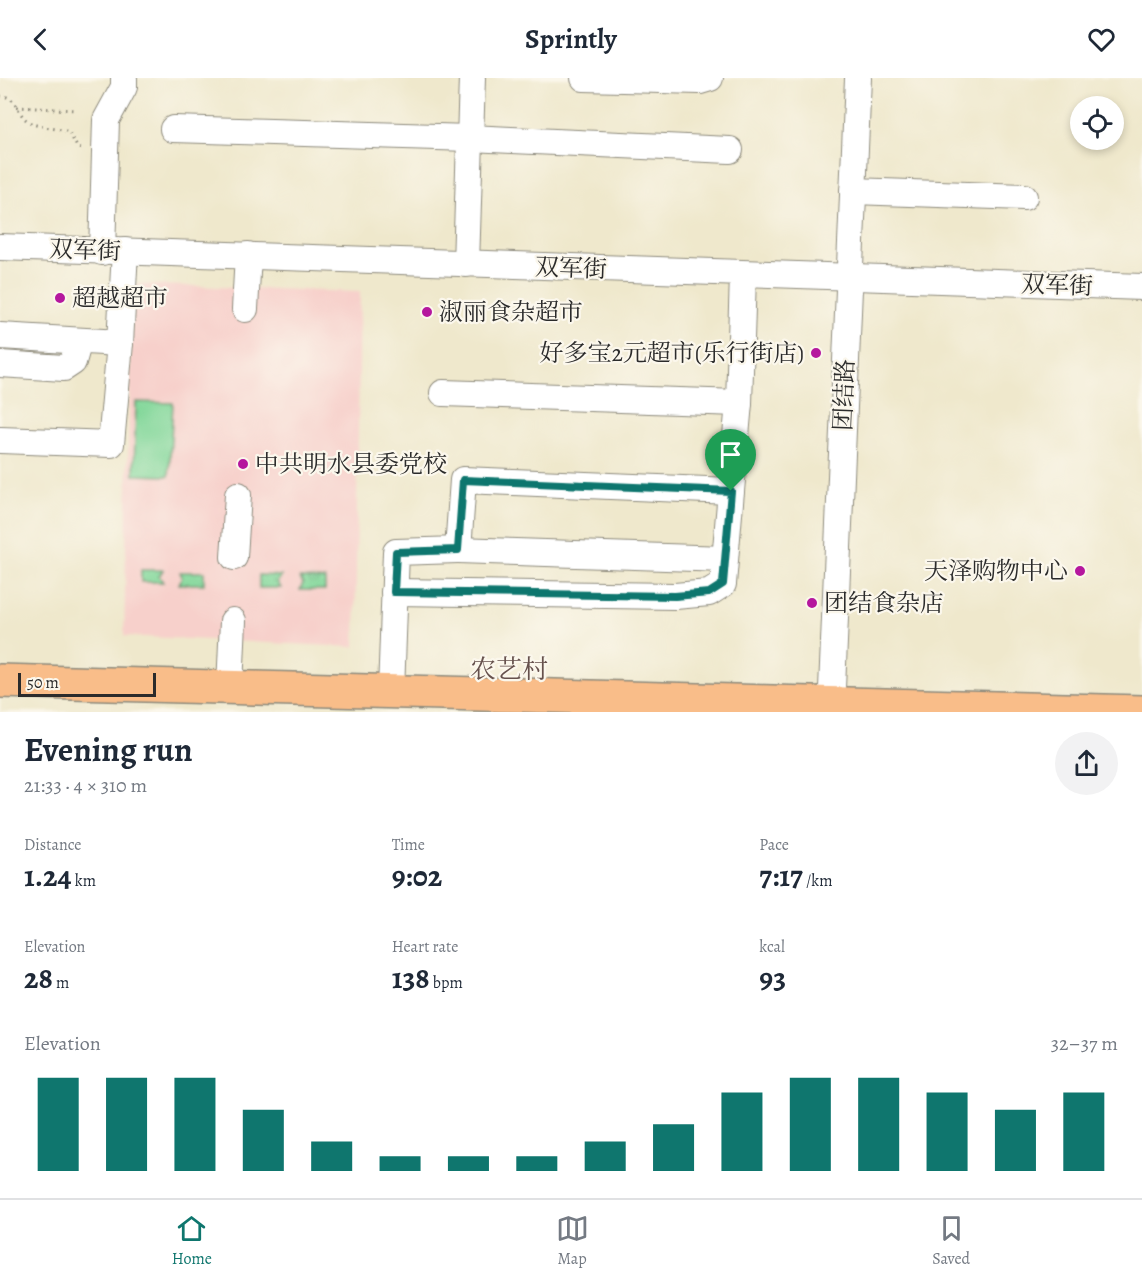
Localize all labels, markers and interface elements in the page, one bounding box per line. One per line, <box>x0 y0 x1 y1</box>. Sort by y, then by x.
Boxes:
text: Sprintly <box>525 21 617 57</box>
icon: back <box>24 23 57 56</box>
icon: heart <box>1085 23 1118 56</box>
map controls <box>1070 96 1124 150</box>
button: locate <box>1070 96 1124 150</box>
street label: 双军街 <box>48 233 122 267</box>
street label: 双军街 <box>534 251 608 285</box>
street label: 双军街 <box>1020 268 1094 302</box>
place label: 超越超市 <box>72 282 168 314</box>
marker: 超越超市 <box>53 291 67 305</box>
place label: 淑丽食杂超市 <box>439 296 583 328</box>
marker: 淑丽食杂超市 <box>420 305 434 319</box>
place label: 好多宝2元超市(乐行街店) <box>539 337 804 369</box>
marker: 好多宝2元超市(乐行街店) <box>809 346 823 360</box>
street label: 团结路 <box>827 358 861 432</box>
pin <box>705 429 756 491</box>
icon: arrive <box>714 438 747 471</box>
place label: 中共明水县委党校 <box>255 448 447 480</box>
marker: 中共明水县委党校 <box>236 457 250 471</box>
place label: 天泽购物中心 <box>924 555 1068 587</box>
marker: 天泽购物中心 <box>1073 564 1087 578</box>
place label: 团结食杂店 <box>824 587 944 619</box>
marker: 团结食杂店 <box>805 596 819 610</box>
district label: 农艺村 <box>470 652 548 687</box>
scale bar <box>18 670 156 698</box>
text: 50 m <box>27 672 59 694</box>
text: Evening run <box>24 727 193 772</box>
button: share <box>1055 732 1118 795</box>
text: 21:33 · 4 × 310 m <box>24 772 147 799</box>
text: Distance <box>24 834 81 856</box>
text: Time <box>392 834 425 856</box>
text: Pace <box>759 834 789 856</box>
text: 1.24 <box>24 856 72 896</box>
text: 9:02 <box>392 856 442 896</box>
text: 7:17 <box>759 856 803 896</box>
text: km <box>72 870 96 892</box>
text: /km <box>803 870 833 892</box>
text: Elevation <box>24 936 85 958</box>
text: Heart rate <box>392 936 458 958</box>
text: kcal <box>759 936 785 958</box>
text: 28 <box>24 958 53 998</box>
text: 138 <box>392 958 430 998</box>
text: 93 <box>759 958 786 998</box>
text: m <box>53 972 69 994</box>
text: bpm <box>430 972 463 994</box>
text: Elevation <box>24 1030 101 1057</box>
text: 32–37 m <box>1051 1030 1118 1057</box>
tab: Home <box>172 1212 212 1270</box>
tab: Map <box>556 1212 589 1270</box>
tab: Saved <box>932 1212 970 1270</box>

